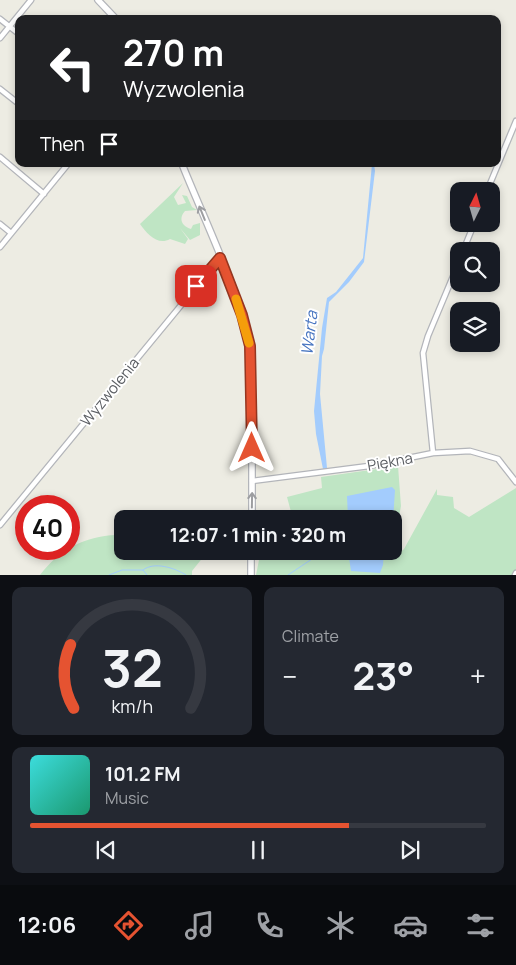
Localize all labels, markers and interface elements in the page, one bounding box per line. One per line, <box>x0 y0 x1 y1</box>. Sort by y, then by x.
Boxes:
text: 270 m <box>123 29 224 77</box>
icon: left <box>40 35 105 100</box>
text: Wyzwolenia <box>123 74 244 104</box>
icon: arrive <box>95 130 123 158</box>
text: Then <box>40 131 85 157</box>
north arrow <box>450 182 500 232</box>
map controls <box>450 182 500 352</box>
one-way arrow <box>196 206 206 221</box>
button: search <box>450 242 500 292</box>
pin <box>175 265 217 307</box>
icon: arrive <box>182 272 210 300</box>
button: layers <box>450 302 500 352</box>
water label: Warta <box>295 309 323 356</box>
street label: Wyzwolenia <box>75 353 144 430</box>
position arrow <box>225 421 277 473</box>
street label: Piękna <box>365 447 414 476</box>
one-way arrow <box>247 492 257 508</box>
speed limit sign: 40 <box>15 495 80 560</box>
text: 12:07 · 1 min · 320 m <box>170 522 346 548</box>
text: Climate <box>282 625 339 647</box>
text: 32 <box>101 632 163 703</box>
text: 23° <box>353 649 414 701</box>
text: − <box>282 657 297 695</box>
text: + <box>470 657 486 695</box>
text: km/h <box>111 694 153 718</box>
text: 101.2 FM <box>105 761 180 787</box>
text: Music <box>105 787 149 809</box>
icon: previous <box>92 836 120 864</box>
icon: pause <box>244 836 272 864</box>
icon: next <box>396 836 424 864</box>
icon: directions <box>111 908 146 943</box>
icon: music <box>182 908 217 943</box>
icon: phone <box>252 908 287 943</box>
icon: climate <box>323 908 358 943</box>
icon: car <box>393 908 428 943</box>
icon: filters <box>463 908 498 943</box>
text: 12:06 <box>18 910 76 940</box>

